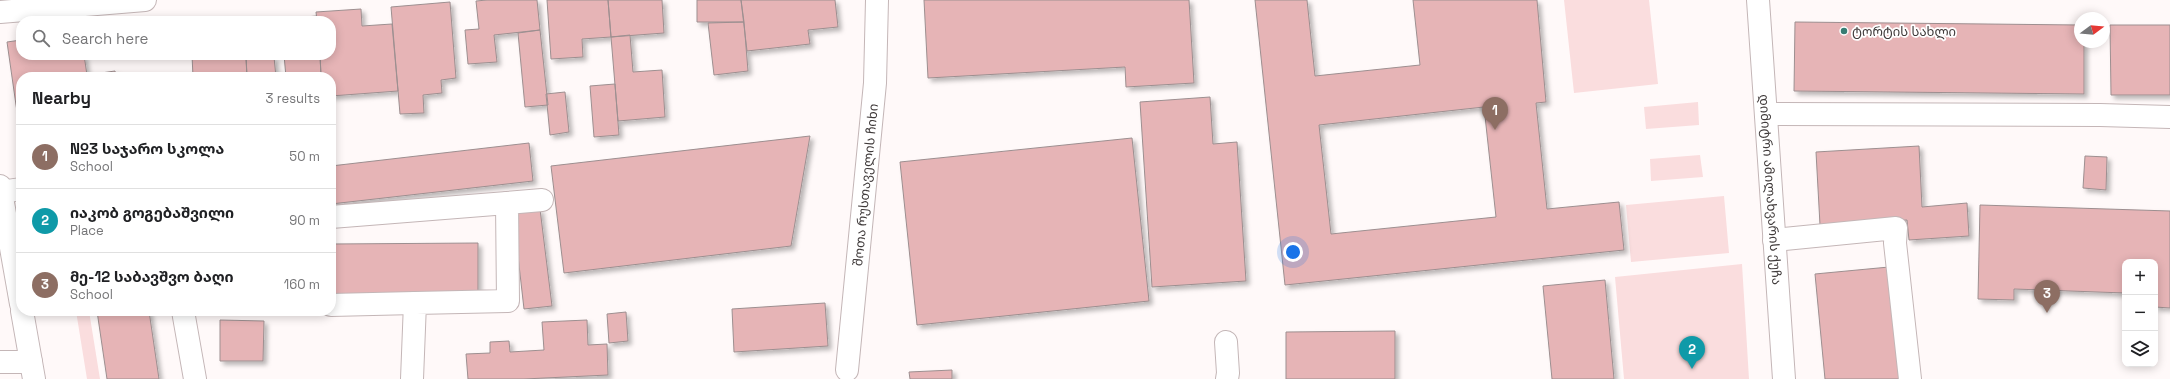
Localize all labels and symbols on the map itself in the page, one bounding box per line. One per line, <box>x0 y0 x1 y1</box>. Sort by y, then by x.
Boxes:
north arrow <box>2074 12 2110 48</box>
place label: ტორტის სახლი <box>1852 23 1956 40</box>
marker: ტორტის სახლი <box>1839 26 1849 36</box>
street label: დიმიტრი ამილახვარის ქუჩა <box>1756 94 1786 285</box>
pin: 1 <box>1482 97 1508 130</box>
street label: შოთა რუსთაველის ჩიხი <box>849 103 881 267</box>
your location <box>1283 242 1303 262</box>
pin: 3 <box>2034 280 2060 313</box>
pin: 2 <box>1679 336 1705 369</box>

